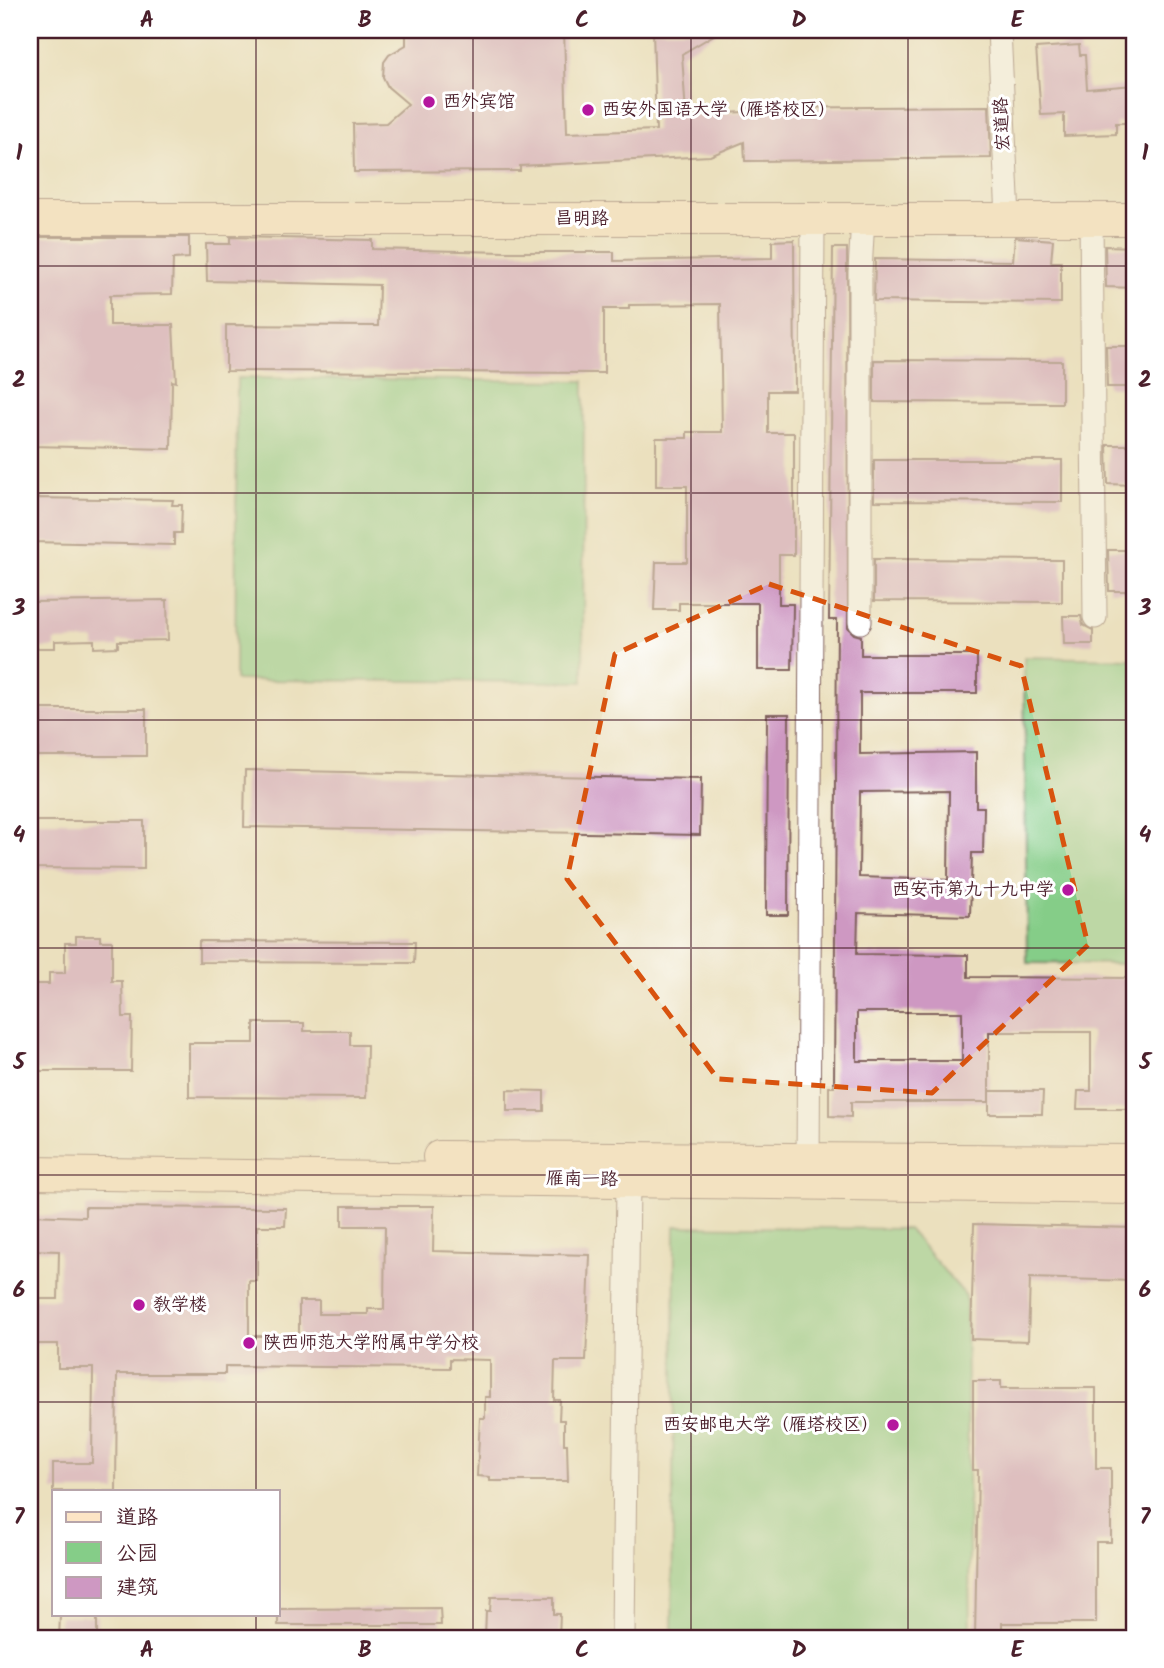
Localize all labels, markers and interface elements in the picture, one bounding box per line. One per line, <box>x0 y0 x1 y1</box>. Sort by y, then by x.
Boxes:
text: A <box>140 3 154 39</box>
text: B <box>358 3 372 39</box>
text: C <box>575 3 589 39</box>
text: D <box>791 3 807 39</box>
text: E <box>1011 3 1025 39</box>
place label: 西外宾馆 <box>443 88 515 117</box>
marker: 西外宾馆 <box>421 94 437 110</box>
place label: 西安外国语大学（雁塔校区） <box>602 96 836 125</box>
street label: 宏道路 <box>987 96 1019 152</box>
marker: 西安外国语大学（雁塔校区） <box>580 102 596 118</box>
text: 1 <box>16 136 23 172</box>
text: 1 <box>1142 136 1149 172</box>
street label: 昌明路 <box>555 205 609 234</box>
text: 2 <box>12 363 26 399</box>
text: 2 <box>1138 363 1152 399</box>
text: 3 <box>12 591 26 627</box>
text: 3 <box>1138 591 1152 627</box>
text: 4 <box>13 818 26 854</box>
text: 4 <box>1139 818 1152 854</box>
place label: 西安市第九十九中学 <box>892 876 1054 905</box>
marker: 西安市第九十九中学 <box>1060 882 1076 898</box>
text: 5 <box>12 1045 27 1081</box>
text: 5 <box>1138 1045 1153 1081</box>
street label: 雁南一路 <box>546 1165 618 1195</box>
text: 6 <box>13 1273 25 1309</box>
text: 6 <box>1139 1273 1151 1309</box>
place label: 教学楼 <box>153 1291 207 1320</box>
marker: 教学楼 <box>131 1297 147 1313</box>
place label: 陕西师范大学附属中学分校 <box>263 1329 479 1358</box>
marker: 陕西师范大学附属中学分校 <box>241 1335 257 1351</box>
place label: 西安邮电大学（雁塔校区） <box>663 1411 879 1440</box>
marker: 西安邮电大学（雁塔校区） <box>885 1417 901 1433</box>
legend <box>52 1490 280 1616</box>
text: 7 <box>14 1500 26 1536</box>
text: 7 <box>1140 1500 1152 1536</box>
text: 道路 <box>116 1502 158 1535</box>
text: 公园 <box>116 1538 158 1571</box>
text: 建筑 <box>116 1572 158 1605</box>
text: A <box>140 1633 154 1668</box>
text: B <box>358 1633 372 1668</box>
text: C <box>575 1633 589 1668</box>
text: D <box>791 1633 807 1668</box>
text: E <box>1011 1633 1025 1668</box>

